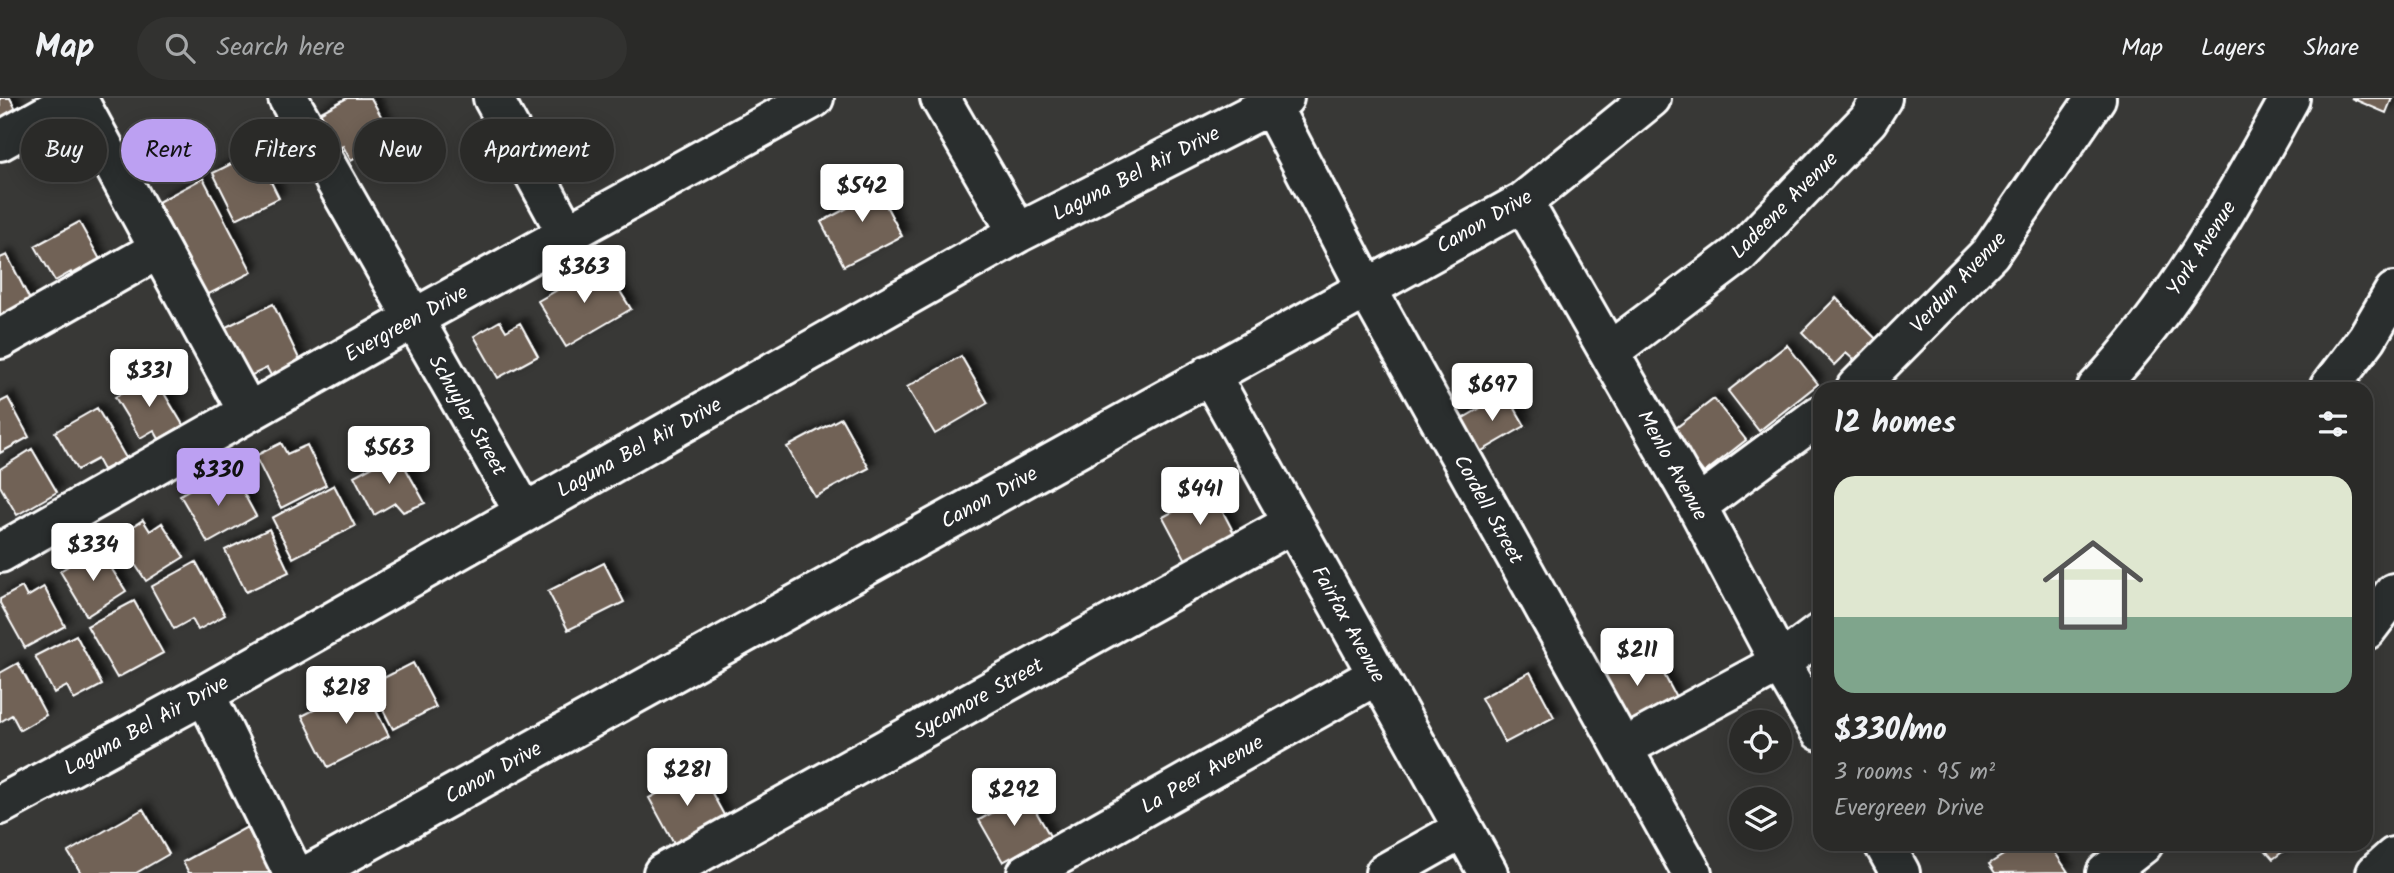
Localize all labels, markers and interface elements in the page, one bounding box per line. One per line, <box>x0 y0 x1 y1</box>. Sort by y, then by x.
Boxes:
search box <box>137 17 627 80</box>
text: Map <box>35 22 95 75</box>
text: Search here <box>217 27 345 69</box>
icon: search <box>161 29 199 67</box>
text: Map <box>2121 29 2163 68</box>
text: Layers <box>2201 29 2265 68</box>
text: Share <box>2303 29 2359 68</box>
street label: Laguna Bel Air Drive <box>1047 118 1227 231</box>
chip: Buy <box>21 119 107 182</box>
chip: Rent <box>121 119 216 182</box>
chip: Filters <box>230 119 340 182</box>
chip: New <box>354 119 446 182</box>
chip: Apartment <box>460 119 614 182</box>
street label: Ladeene Avenue <box>1723 144 1847 268</box>
pin: $542 <box>821 164 903 224</box>
text: $542 <box>836 169 888 205</box>
street label: Canon Drive <box>1430 181 1540 263</box>
street label: York Avenue <box>2159 194 2246 303</box>
street label: Verdun Avenue <box>1903 224 2016 342</box>
pin: $363 <box>543 246 625 305</box>
text: $363 <box>558 250 610 286</box>
street label: Evergreen Drive <box>339 276 475 372</box>
street label: Schuyler Street <box>419 349 515 483</box>
pin: $331 <box>108 350 190 409</box>
text: $331 <box>126 354 172 390</box>
pin: $697 <box>1451 364 1533 423</box>
text: $697 <box>1468 368 1516 404</box>
street label: Laguna Bel Air Drive <box>551 389 729 507</box>
text: 12 homes <box>1834 400 1956 448</box>
street label: Menlo Avenue <box>1628 404 1716 528</box>
icon: filters <box>2314 405 2352 443</box>
pin: $563 <box>348 426 430 486</box>
text: $563 <box>364 431 414 467</box>
pin: $330 <box>177 448 259 508</box>
street label: Cordell Street <box>1444 449 1532 571</box>
text: $330 <box>193 453 243 489</box>
street label: Canon Drive <box>935 458 1045 539</box>
pin: $441 <box>1159 468 1241 527</box>
text: $441 <box>1177 472 1223 508</box>
icon: home <box>2030 522 2156 648</box>
pin: $334 <box>52 524 134 583</box>
text: $334 <box>67 528 119 564</box>
street label: Fairfax Avenue <box>1302 560 1394 690</box>
pin: $211 <box>1596 628 1678 688</box>
text: $211 <box>1617 633 1657 669</box>
street label: Sycamore Street <box>908 649 1051 749</box>
pin: $218 <box>305 666 387 726</box>
street label: Laguna Bel Air Drive <box>58 667 236 785</box>
text: $218 <box>322 671 370 707</box>
text: $330/mo <box>1834 707 1947 755</box>
map controls <box>1729 710 1792 850</box>
button: locate <box>1729 710 1792 773</box>
street label: La Peer Avenue <box>1135 726 1271 824</box>
street label: Canon Drive <box>439 733 549 814</box>
pin: $281 <box>646 748 728 808</box>
text: $281 <box>663 753 711 789</box>
text: 3 rooms · 95 m² <box>1834 755 1995 791</box>
pin: $292 <box>973 768 1055 828</box>
text: $292 <box>988 773 1040 809</box>
button: layers <box>1729 787 1792 850</box>
text: Evergreen Drive <box>1834 791 1984 827</box>

